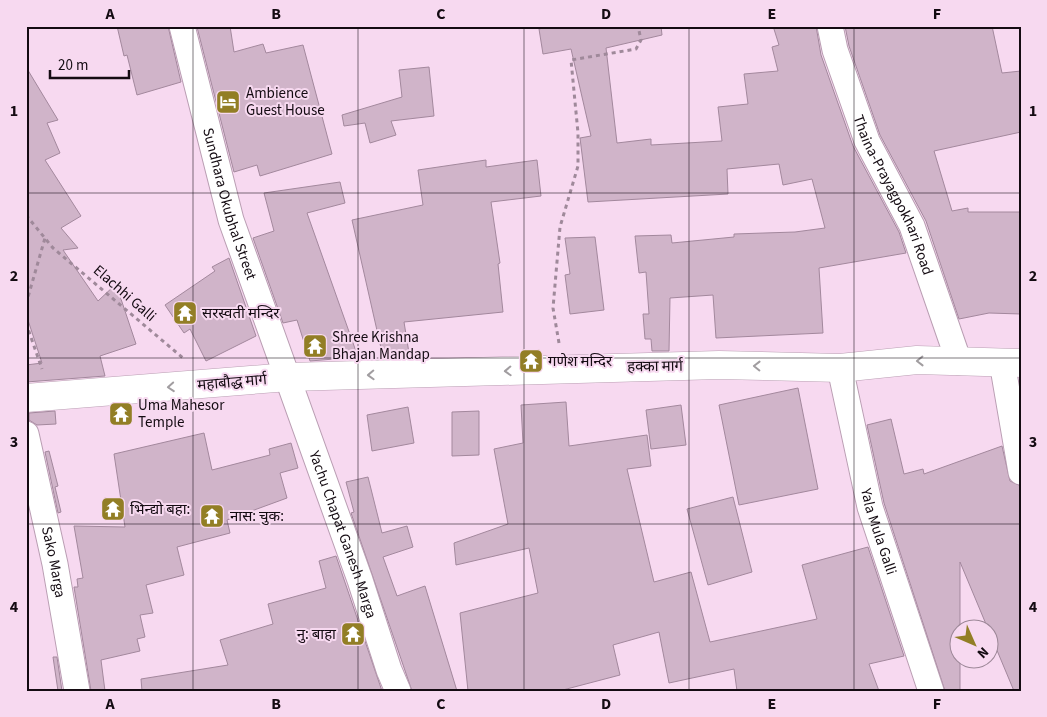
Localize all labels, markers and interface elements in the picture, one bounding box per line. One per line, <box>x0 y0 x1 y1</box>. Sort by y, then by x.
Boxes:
text: A <box>104 3 115 25</box>
text: B <box>271 3 281 25</box>
text: C <box>436 3 446 25</box>
text: D <box>601 3 611 25</box>
text: E <box>768 3 776 25</box>
text: F <box>933 3 941 25</box>
scale bar <box>50 48 129 80</box>
text: 20 m <box>58 55 88 76</box>
place label: Ambience Guest House <box>246 83 325 121</box>
hotel icon: Ambience Guest House <box>215 89 241 115</box>
text: 1 <box>10 100 18 122</box>
text: 1 <box>1029 100 1037 122</box>
street label: Thaina-Prayagpokhari Road <box>848 112 938 278</box>
street label: Sundhara Okubhal Street <box>197 125 262 283</box>
street label: Elachhi Galli <box>89 260 161 327</box>
text: 2 <box>10 265 18 287</box>
text: 2 <box>1029 265 1037 287</box>
temple icon: सरस्वती मन्दिर <box>172 300 198 326</box>
place label: सरस्वती मन्दिर <box>202 303 280 324</box>
place label: Shree Krishna Bhajan Mandap <box>332 327 430 365</box>
temple icon: Shree Krishna Bhajan Mandap <box>302 333 328 359</box>
temple icon: गणेश मन्दिर <box>518 348 544 374</box>
place label: गणेश मन्दिर <box>548 351 613 372</box>
street label: हक्का मार्ग <box>627 355 684 377</box>
one-way arrow <box>915 356 923 366</box>
one-way arrow <box>753 360 761 371</box>
one-way arrow <box>503 366 511 376</box>
street label: महाबौद्ध मार्ग <box>196 369 269 396</box>
one-way arrow <box>367 370 374 380</box>
one-way arrow <box>167 382 175 393</box>
place label: Uma Mahesor Temple <box>138 395 225 433</box>
temple icon: Uma Mahesor Temple <box>108 401 134 427</box>
text: 3 <box>10 431 18 453</box>
text: 3 <box>1029 431 1037 453</box>
street label: Yachu Chapat Ganesh Marga <box>303 447 382 621</box>
street label: Yala Mula Galli <box>855 485 902 578</box>
temple icon: भिन्द्यो बहा: <box>100 496 126 522</box>
place label: भिन्द्यो बहा: <box>130 499 190 520</box>
temple icon: नास: चुक: <box>199 503 225 529</box>
place label: नास: चुक: <box>230 506 284 527</box>
street label: Sako Marga <box>36 524 71 599</box>
text: 4 <box>10 596 19 618</box>
text: 4 <box>1029 596 1038 618</box>
north arrow <box>950 620 1000 670</box>
temple icon: नु: बाहा <box>340 621 366 647</box>
place label: नु: बाहा <box>297 624 337 645</box>
text: N <box>972 642 993 663</box>
text: A <box>104 693 115 715</box>
text: B <box>271 693 281 715</box>
text: C <box>436 693 446 715</box>
text: D <box>601 693 611 715</box>
text: E <box>768 693 776 715</box>
text: F <box>933 693 941 715</box>

